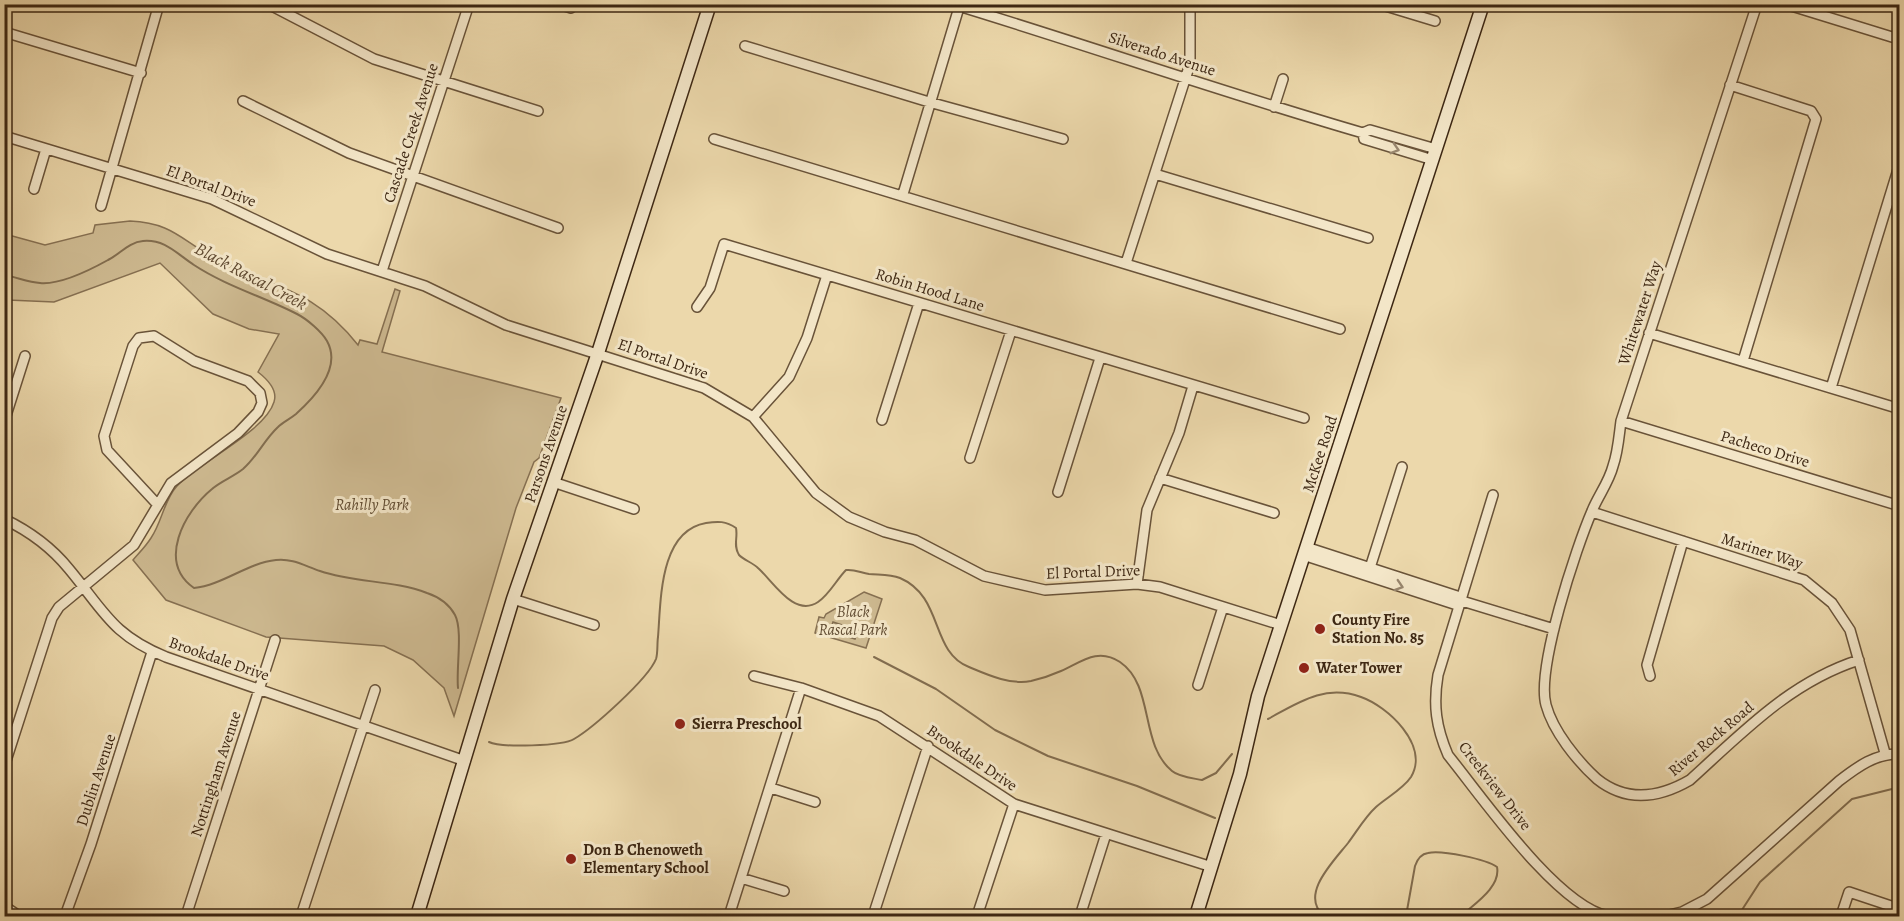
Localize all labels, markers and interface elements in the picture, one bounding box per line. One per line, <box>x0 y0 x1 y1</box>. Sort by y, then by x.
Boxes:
street label: Silverado Avenue <box>1106 26 1218 82</box>
street label: Cascade Creek Avenue <box>378 60 444 206</box>
one-way arrow <box>1389 142 1400 154</box>
street label: El Portal Drive <box>163 160 259 212</box>
water label: Black Rascal Creek <box>191 236 311 316</box>
street label: Whitewater Way <box>1612 257 1667 369</box>
street label: Robin Hood Lane <box>873 263 987 317</box>
street label: El Portal Drive <box>615 333 711 385</box>
street label: Parsons Avenue <box>519 402 573 506</box>
street label: McKee Road <box>1297 412 1343 495</box>
street label: Pacheco Drive <box>1718 425 1812 473</box>
park label: Rahilly Park <box>335 494 409 516</box>
street label: Mariner Way <box>1718 527 1806 575</box>
street label: El Portal Drive <box>1045 559 1141 585</box>
one-way arrow <box>1393 579 1404 591</box>
park label: Black Rascal Park <box>819 601 887 641</box>
place label: County Fire Station No. 85 <box>1332 609 1424 649</box>
marker: County Fire Station No. 85 <box>1313 622 1327 636</box>
street label: Brookdale Drive <box>166 631 272 687</box>
place label: Water Tower <box>1315 657 1402 679</box>
marker: Water Tower <box>1297 661 1311 675</box>
street label: River Rock Road <box>1663 696 1759 781</box>
street label: Nottingham Avenue <box>185 708 247 840</box>
place label: Sierra Preschool <box>692 713 803 735</box>
marker: Sierra Preschool <box>673 717 687 731</box>
street label: Brookdale Drive <box>922 719 1022 797</box>
street label: Dublin Avenue <box>71 731 121 829</box>
street label: Creekview Drive <box>1453 737 1537 835</box>
place label: Don B Chenoweth Elementary School <box>583 839 709 879</box>
marker: Don B Chenoweth Elementary School <box>564 852 578 866</box>

